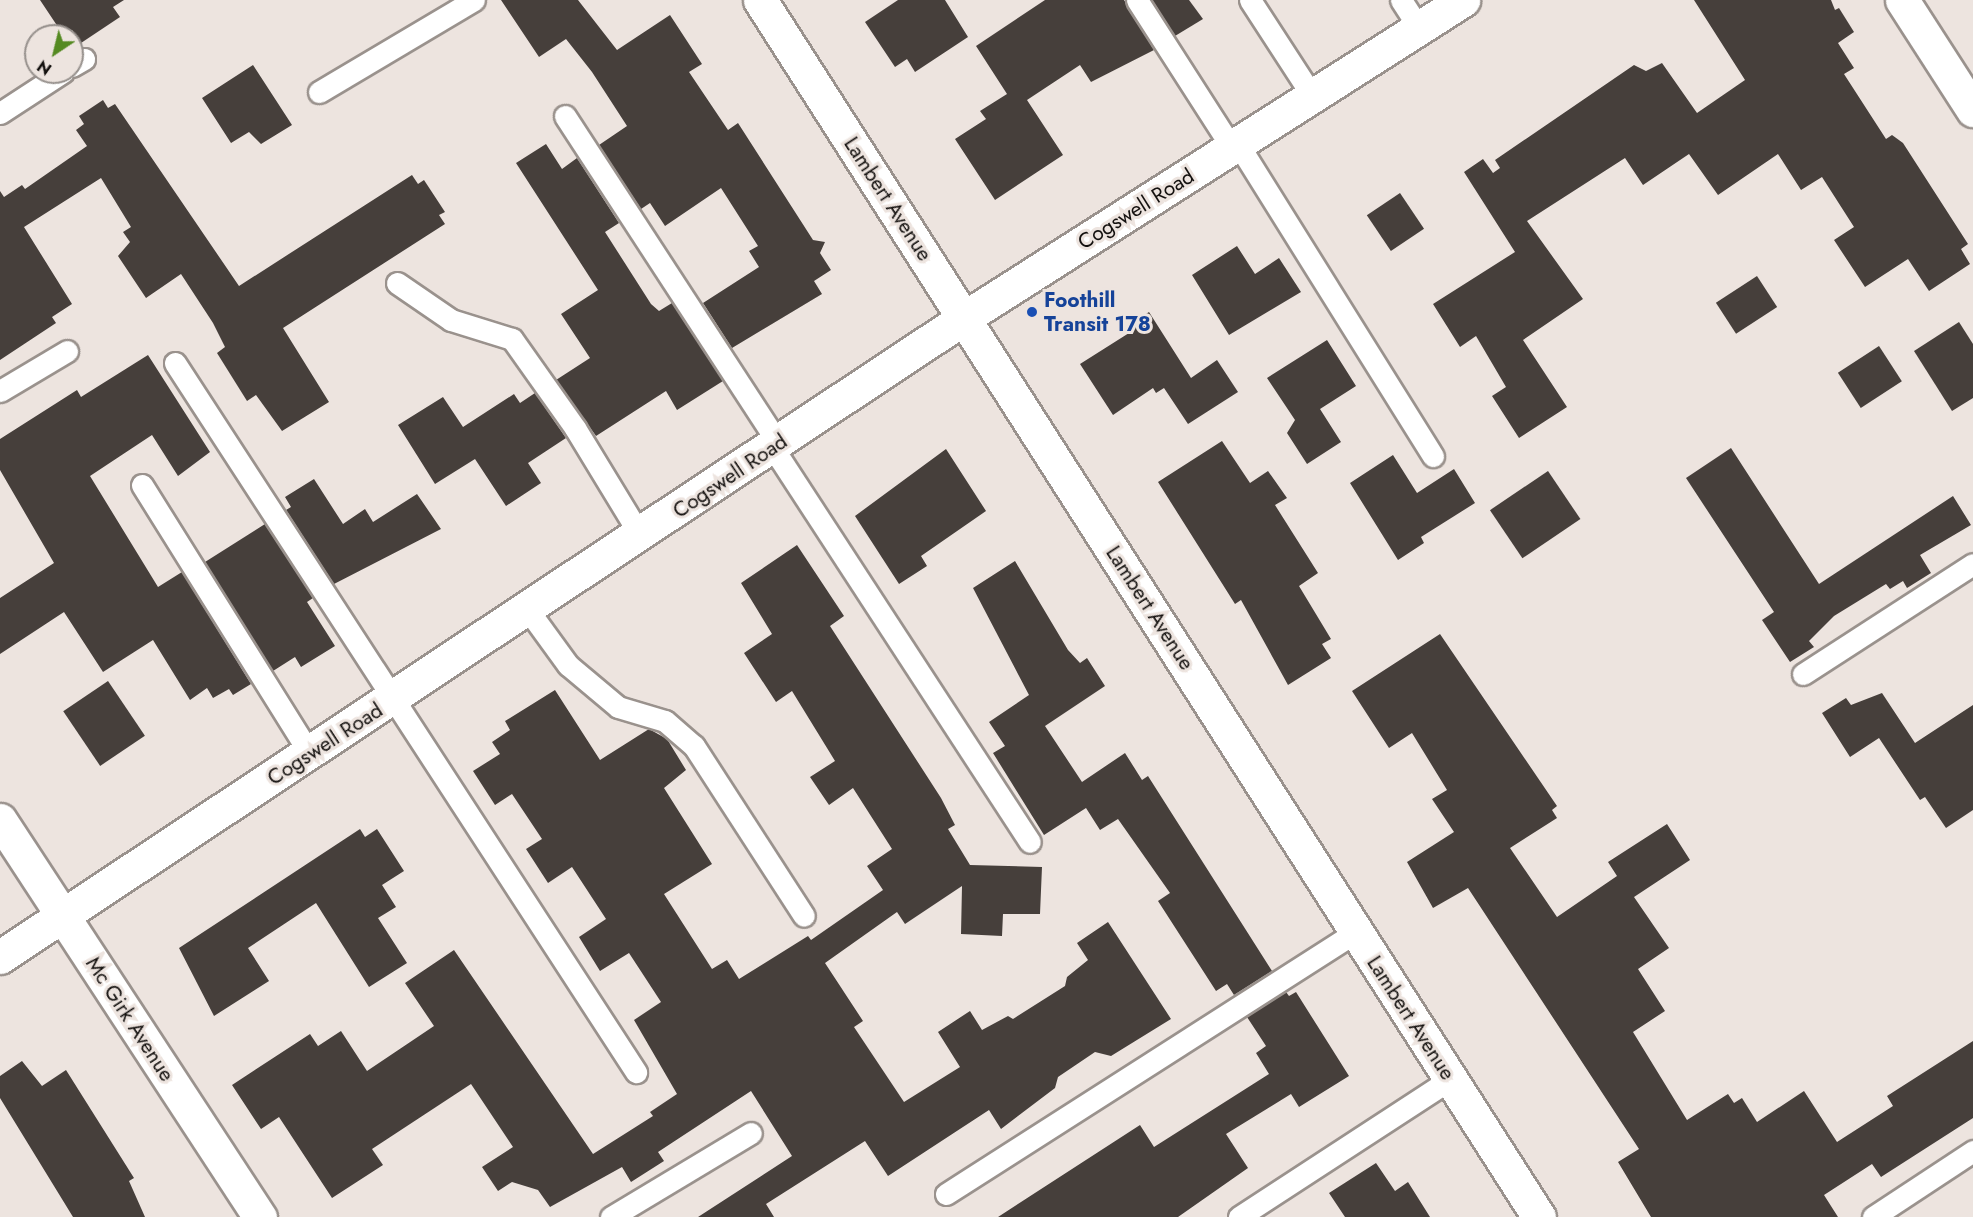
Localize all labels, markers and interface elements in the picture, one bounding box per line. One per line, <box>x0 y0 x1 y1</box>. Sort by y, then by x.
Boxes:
north arrow <box>24 24 84 84</box>
text: N <box>33 54 56 81</box>
street label: Lambert Avenue <box>839 132 937 266</box>
street label: Cogswell Road <box>1073 163 1199 255</box>
place label: Foothill Transit 178 <box>1044 287 1151 337</box>
marker: Foothill Transit 178 <box>1025 305 1039 319</box>
street label: Cogswell Road <box>668 429 792 523</box>
street label: Lambert Avenue <box>1101 541 1199 675</box>
street label: Cogswell Road <box>263 697 387 791</box>
street label: Lambert Avenue <box>1362 951 1460 1085</box>
street label: Mc Girk Avenue <box>80 952 180 1086</box>

